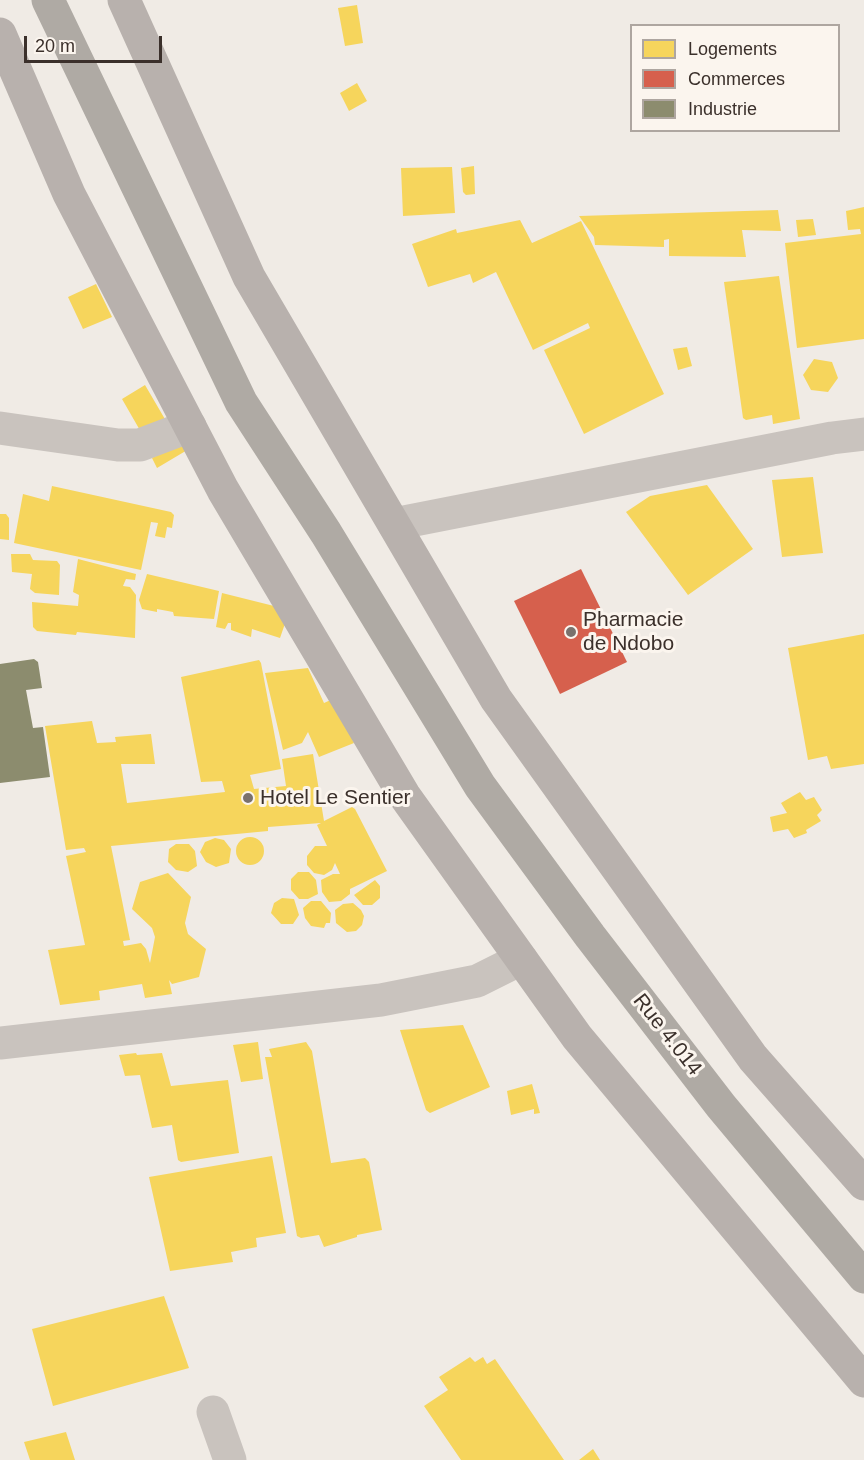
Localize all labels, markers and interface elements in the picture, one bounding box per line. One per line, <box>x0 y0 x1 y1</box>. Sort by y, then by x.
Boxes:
scale bar <box>27 24 165 62</box>
legend <box>630 24 840 132</box>
text: 20 m <box>35 36 75 56</box>
text: Logements <box>688 39 777 59</box>
text: Commerces <box>688 69 785 89</box>
text: Industrie <box>688 99 757 119</box>
place label: Pharmacie de Ndobo <box>583 607 683 657</box>
marker: Pharmacie de Ndobo <box>564 625 578 639</box>
place label: Hotel Le Sentier <box>260 785 411 811</box>
marker: Hotel Le Sentier <box>241 791 255 805</box>
street label: Rue 4.014 <box>627 989 707 1081</box>

